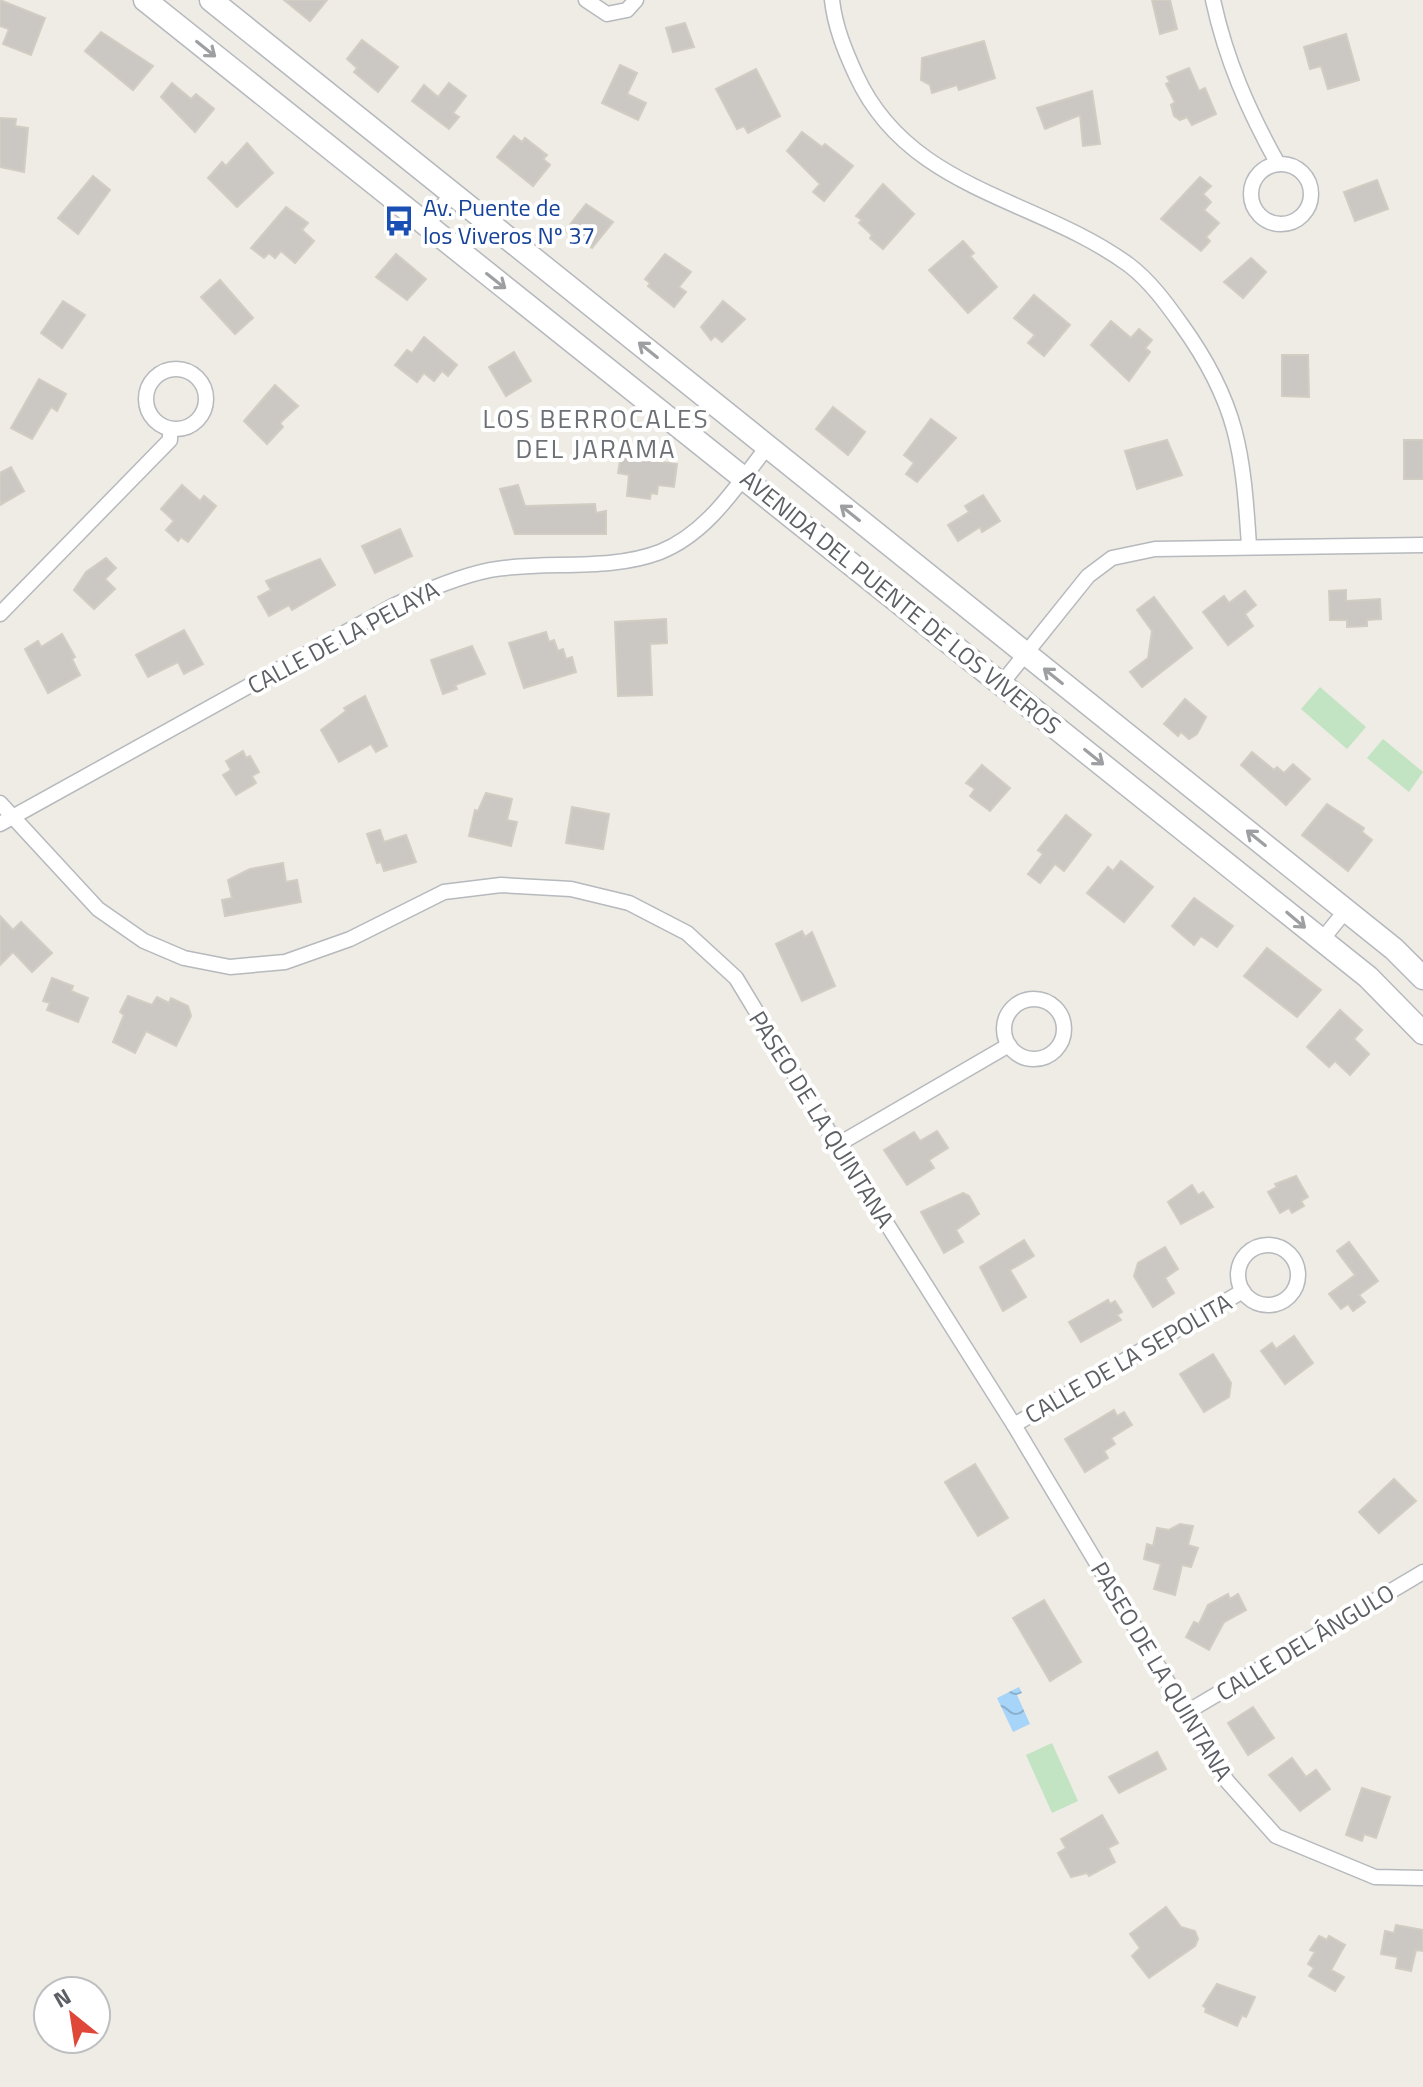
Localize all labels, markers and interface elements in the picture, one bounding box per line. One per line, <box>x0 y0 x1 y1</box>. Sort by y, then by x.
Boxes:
one-way arrow <box>195 40 216 58</box>
place label: Av. Puente de los Viveros Nº 37 <box>423 189 595 253</box>
bus stop icon: Av. Puente de los Viveros Nº 37 <box>382 204 416 238</box>
one-way arrow <box>485 273 506 290</box>
one-way arrow <box>638 341 658 359</box>
district label: LOS BERROCALES DEL JARAMA <box>483 399 709 468</box>
street label: AVENIDA DEL PUENTE DE LOS VIVEROS <box>733 461 1069 743</box>
one-way arrow <box>840 504 861 522</box>
street label: CALLE DE LA PELAYA <box>241 571 445 703</box>
one-way arrow <box>1043 667 1064 684</box>
one-way arrow <box>1083 748 1104 766</box>
one-way arrow <box>1246 829 1267 847</box>
one-way arrow <box>1286 911 1306 929</box>
street label: PASEO DE LA QUINTANA <box>741 1004 903 1234</box>
street label: CALLE DE LA SEPOLITA <box>1018 1284 1238 1432</box>
street label: PASEO DE LA QUINTANA <box>1082 1555 1242 1787</box>
street label: CALLE DEL ÁNGULO <box>1209 1575 1401 1709</box>
north arrow <box>32 1975 112 2055</box>
text: N <box>47 1979 77 2016</box>

